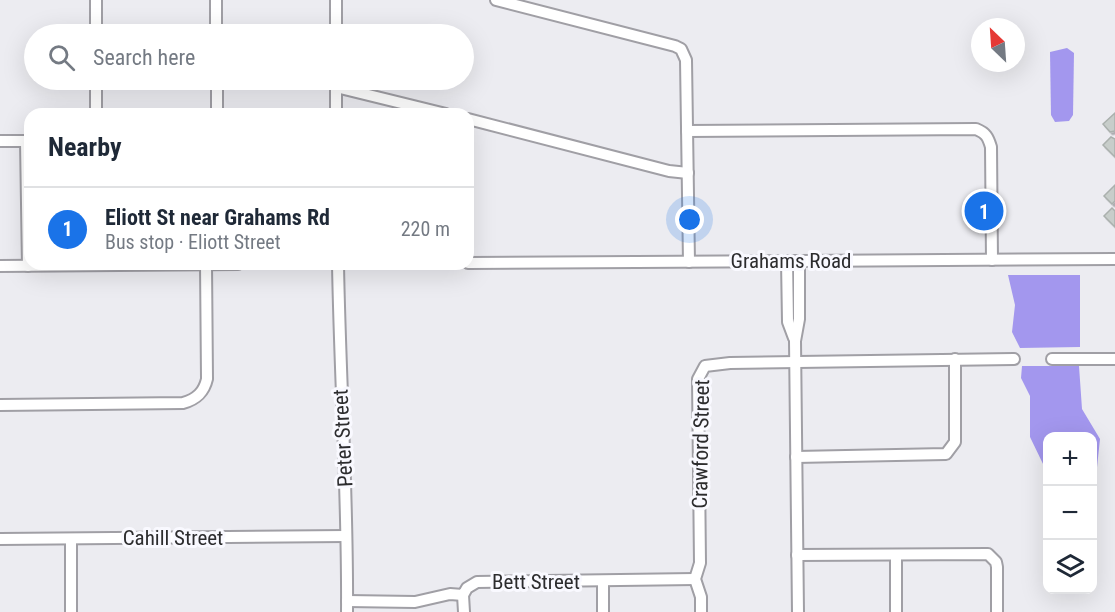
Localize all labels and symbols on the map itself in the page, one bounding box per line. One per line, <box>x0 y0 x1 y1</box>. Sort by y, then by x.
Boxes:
north arrow <box>971 18 1025 72</box>
pin: 1 <box>964 188 1004 234</box>
your location <box>675 205 704 234</box>
street label: Grahams Road <box>730 249 852 273</box>
street label: Crawford Street <box>688 379 714 509</box>
street label: Peter Street <box>328 389 358 487</box>
street label: Cahill Street <box>123 526 223 550</box>
street label: Bett Street <box>492 570 580 594</box>

